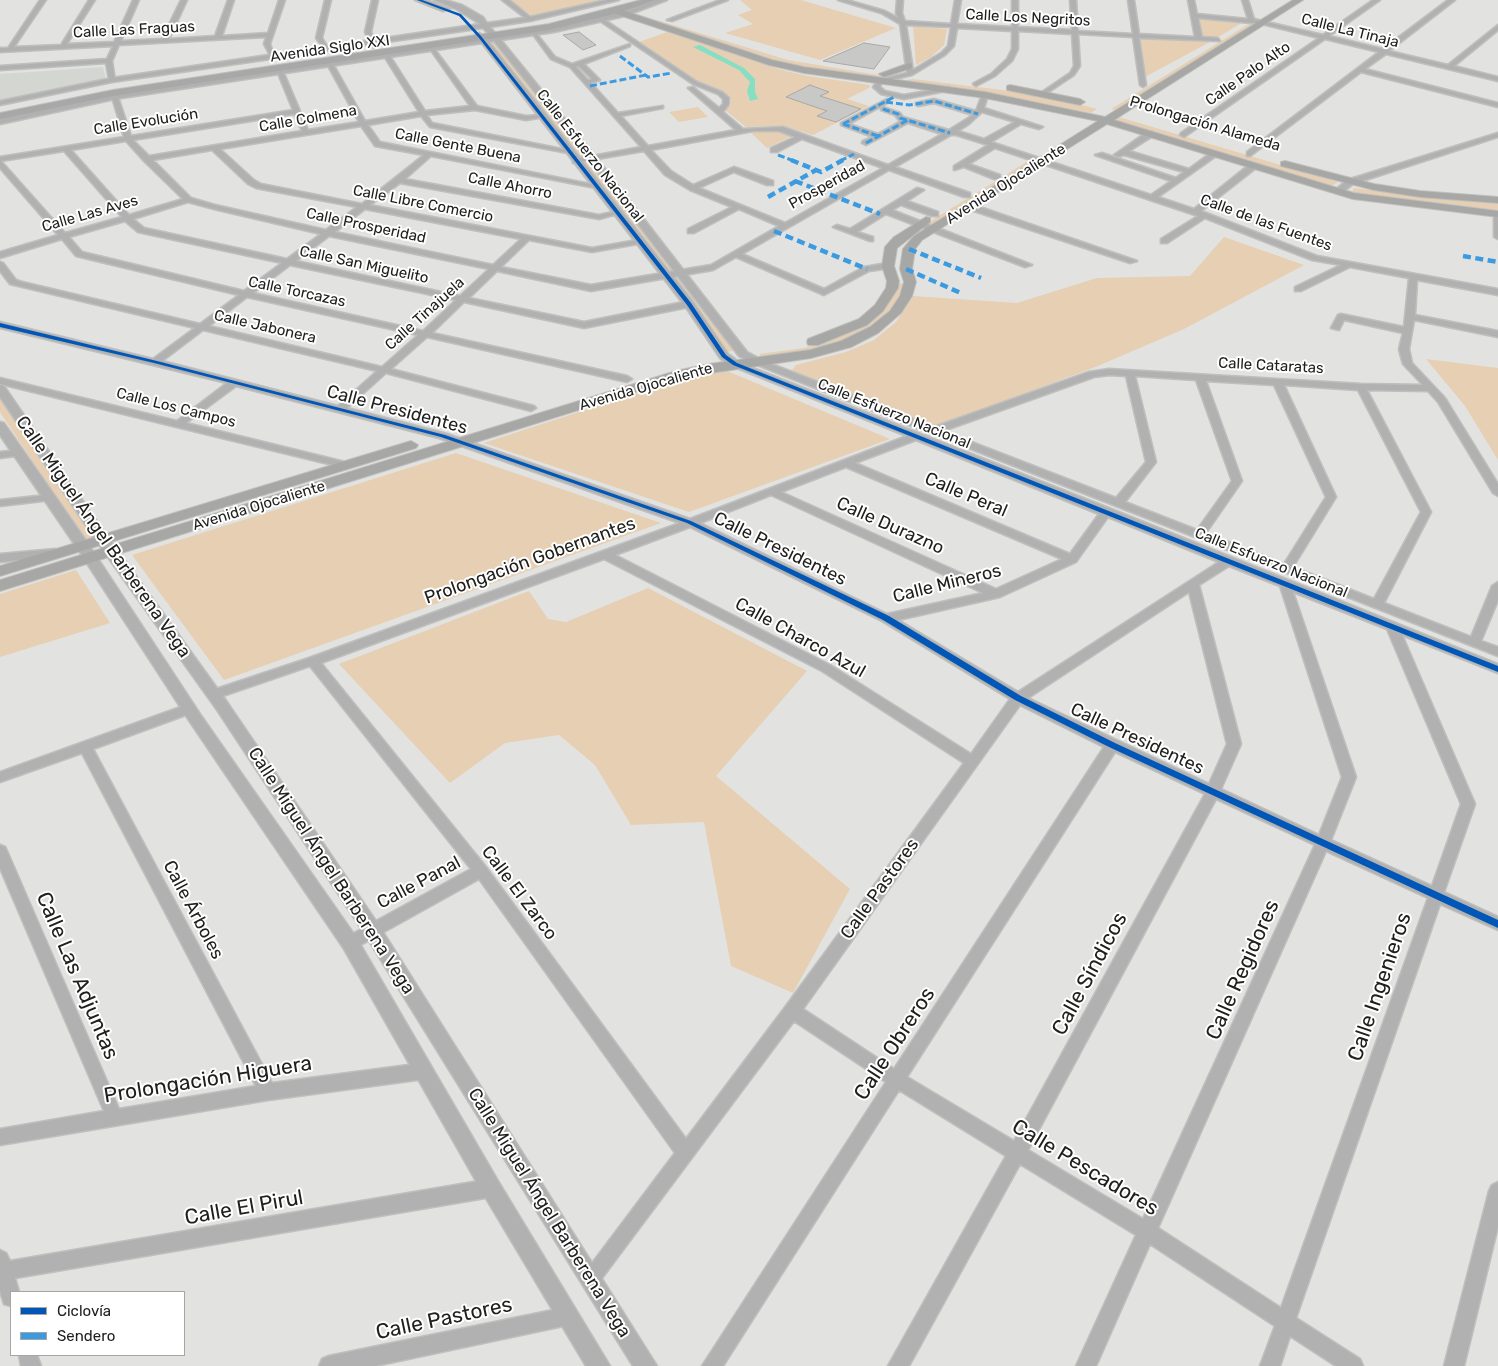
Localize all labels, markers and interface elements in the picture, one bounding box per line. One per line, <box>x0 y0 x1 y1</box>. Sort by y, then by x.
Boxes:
street label: Calle Los Negritos <box>965 6 1091 30</box>
street label: Calle La Tinaja <box>1299 10 1401 52</box>
street label: Calle Las Fraguas <box>73 18 195 42</box>
street label: Avenida Siglo XXI <box>269 32 391 66</box>
street label: Calle Palo Alto <box>1202 38 1294 110</box>
street label: Calle Esfuerzo Nacional <box>533 86 647 226</box>
street label: Prolongación Alameda <box>1128 93 1282 155</box>
street label: Calle Colmena <box>258 102 358 136</box>
street label: Calle Evolución <box>93 105 199 139</box>
street label: Calle Gente Buena <box>393 125 523 167</box>
street label: Avenida Ojocaliente <box>943 140 1069 228</box>
street label: Prosperidad <box>786 157 868 213</box>
street label: Calle Ahorro <box>466 169 554 203</box>
street label: Calle Libre Comercio <box>351 182 495 226</box>
street label: Calle de las Fuentes <box>1198 191 1334 255</box>
street label: Calle Las Aves <box>40 192 140 236</box>
street label: Calle Prosperidad <box>305 205 427 247</box>
street label: Calle San Miguelito <box>298 243 430 287</box>
street label: Calle Torcazas <box>247 273 347 311</box>
street label: Calle Tinajuela <box>382 274 468 354</box>
street label: Calle Jabonera <box>212 307 318 347</box>
street label: Calle Cataratas <box>1218 354 1324 378</box>
street label: Avenida Ojocaliente <box>577 359 715 415</box>
street label: Calle Esfuerzo Nacional <box>815 375 973 453</box>
street label: Calle Presidentes <box>324 381 470 439</box>
street label: Calle Los Campos <box>114 384 238 432</box>
street label: Calle Miguel Ángel Barberena Vega <box>11 412 195 662</box>
street label: Calle Peral <box>921 468 1011 522</box>
street label: Avenida Ojocaliente <box>191 477 327 535</box>
street label: Calle Durazno <box>833 493 947 559</box>
street label: Calle Presidentes <box>710 508 850 590</box>
street label: Prolongación Gobernantes <box>422 513 638 609</box>
street label: Calle Esfuerzo Nacional <box>1192 524 1350 602</box>
street label: Calle Mineros <box>891 560 1003 608</box>
street label: Calle Charco Azul <box>731 593 869 683</box>
street label: Calle Presidentes <box>1067 699 1207 779</box>
street label: Calle Miguel Ángel Barberena Vega <box>243 743 419 999</box>
street label: Calle Pastores <box>836 835 924 943</box>
street label: Calle El Zarco <box>477 842 561 944</box>
street label: Calle Panal <box>373 852 465 914</box>
street label: Calle Árboles <box>158 857 228 963</box>
street label: Calle Las Adjuntas <box>30 888 124 1064</box>
street label: Calle Regidores <box>1201 896 1285 1044</box>
street label: Calle Síndicos <box>1047 908 1133 1040</box>
street label: Calle Ingenieros <box>1343 909 1417 1065</box>
street label: Calle Obreros <box>849 983 941 1105</box>
street label: Prolongación Higuera <box>102 1051 314 1109</box>
street label: Calle Miguel Ángel Barberena Vega <box>463 1084 635 1342</box>
street label: Calle Pescadores <box>1007 1114 1163 1222</box>
street label: Calle El Pirul <box>183 1185 305 1231</box>
legend <box>10 1291 185 1356</box>
street label: Calle Pastores <box>374 1292 514 1346</box>
text: Ciclovía <box>57 1302 111 1320</box>
text: Sendero <box>57 1327 115 1345</box>

